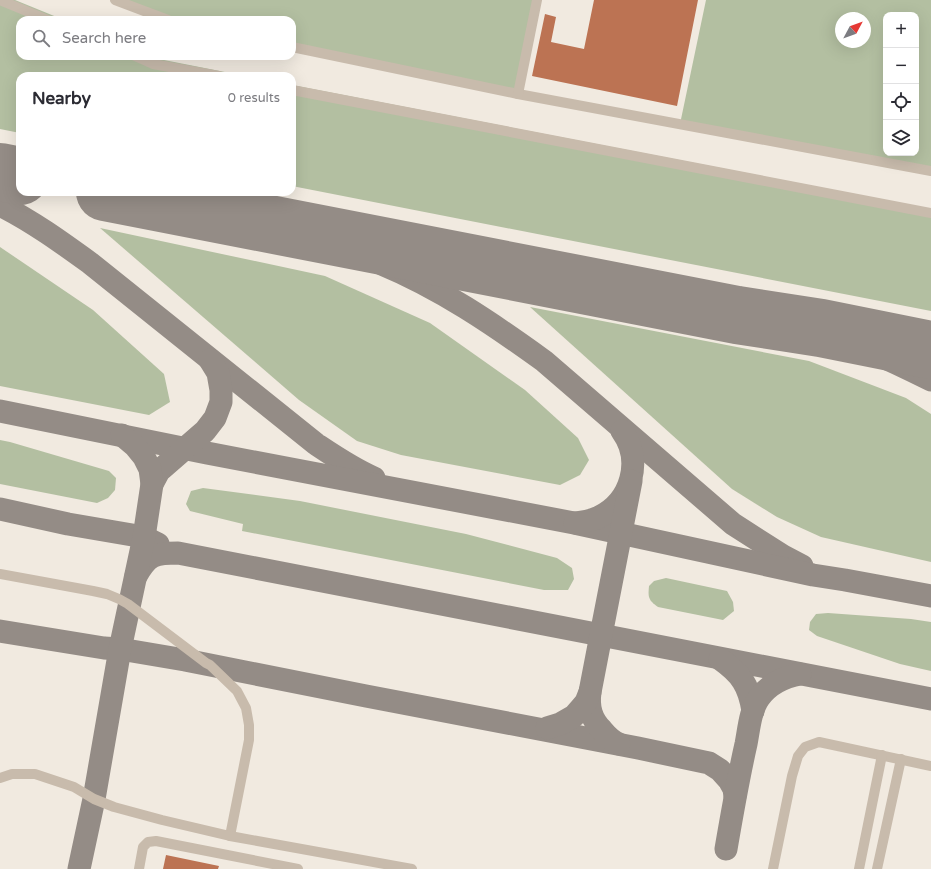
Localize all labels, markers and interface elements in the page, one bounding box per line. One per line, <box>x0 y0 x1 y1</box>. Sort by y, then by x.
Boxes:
north arrow <box>835 12 871 48</box>
map controls <box>883 12 919 156</box>
button: + <box>883 12 919 48</box>
search box <box>16 16 296 60</box>
icon: search <box>30 27 52 49</box>
text: Search here <box>62 29 146 47</box>
button: − <box>883 48 919 84</box>
button: locate <box>883 84 919 120</box>
text: Nearby <box>32 88 91 109</box>
text: 0 results <box>228 90 280 106</box>
button: layers <box>883 120 919 156</box>

